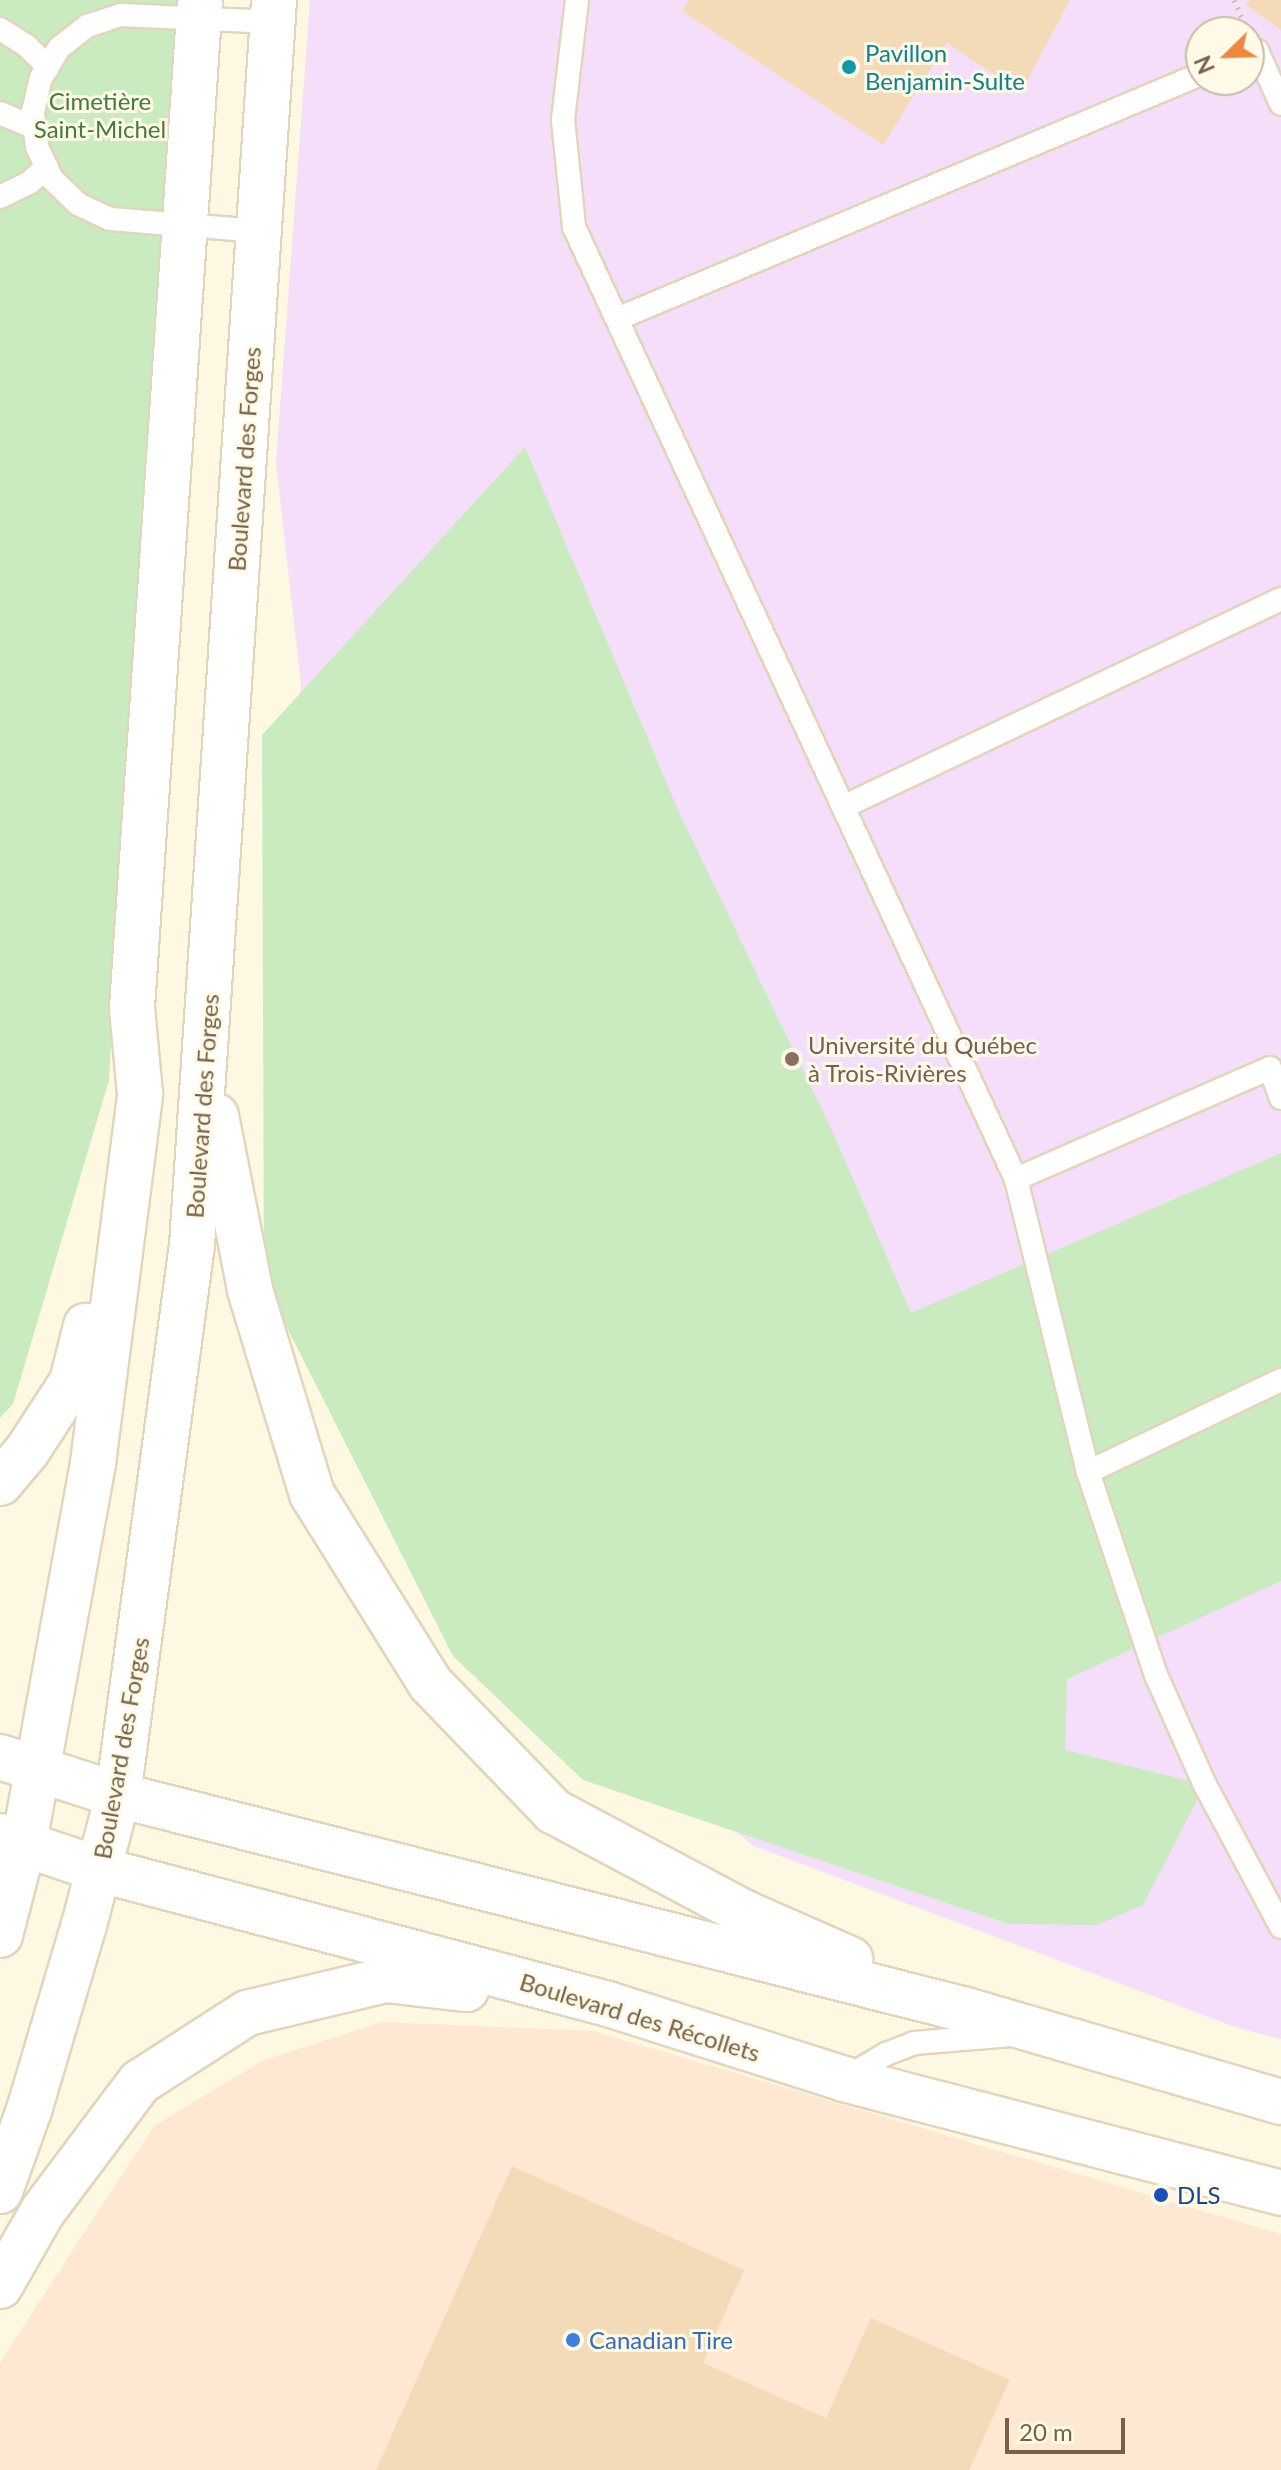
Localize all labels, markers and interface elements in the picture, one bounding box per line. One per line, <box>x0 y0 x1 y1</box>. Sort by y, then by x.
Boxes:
north arrow <box>1185 16 1265 96</box>
place label: Pavillon Benjamin-Sulte <box>865 39 1025 95</box>
text: N <box>1189 52 1220 78</box>
marker: Pavillon Benjamin-Sulte <box>840 58 858 76</box>
park label: Cimetière Saint-Michel <box>34 87 166 143</box>
street label: Boulevard des Forges <box>222 346 266 572</box>
street label: Boulevard des Forges <box>180 993 224 1219</box>
place label: Université du Québec à Trois-Rivières <box>808 1031 1037 1087</box>
marker: Université du Québec à Trois-Rivières <box>783 1050 801 1068</box>
street label: Boulevard des Forges <box>87 1635 155 1861</box>
street label: Boulevard des Récollets <box>516 1967 764 2067</box>
place label: DLS <box>1177 2181 1221 2209</box>
marker: DLS <box>1152 2186 1170 2204</box>
place label: Canadian Tire <box>589 2326 734 2354</box>
marker: Canadian Tire <box>564 2331 582 2349</box>
scale bar <box>1009 2402 1129 2452</box>
text: 20 m <box>1019 2417 1073 2446</box>

